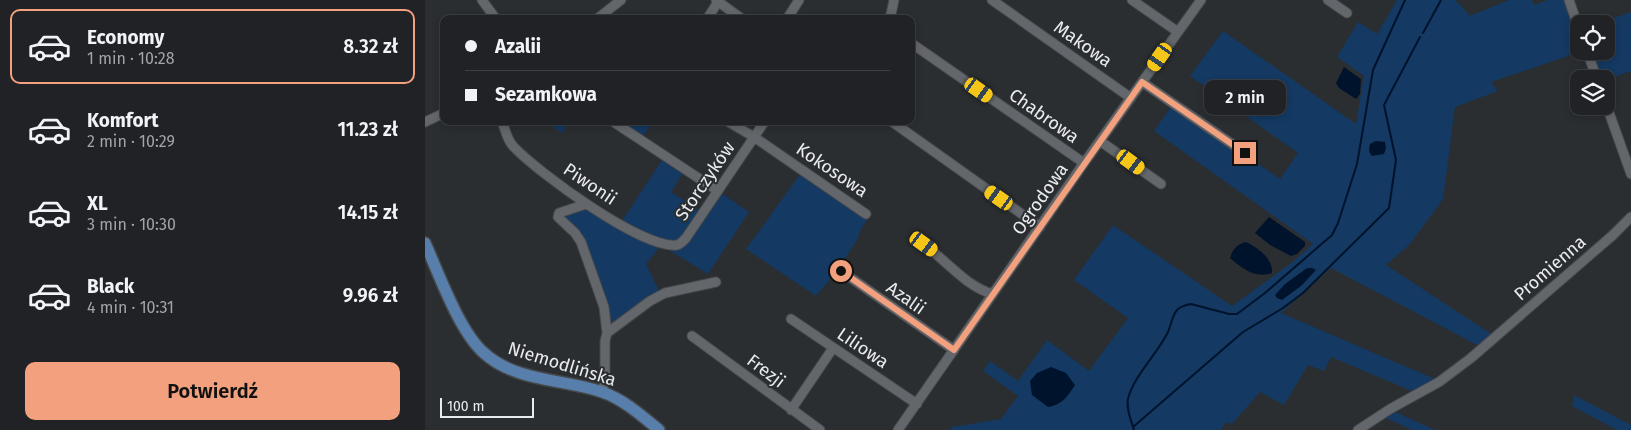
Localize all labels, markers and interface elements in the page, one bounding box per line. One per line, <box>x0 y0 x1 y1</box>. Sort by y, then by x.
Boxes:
map controls <box>1570 15 1615 115</box>
button: locate <box>1570 15 1615 60</box>
street label: Makowa <box>1050 16 1116 72</box>
icon: car <box>27 24 72 69</box>
text: Economy <box>87 26 164 49</box>
text: 8.32 zł <box>343 35 398 58</box>
text: Azalii <box>495 35 541 58</box>
car <box>1145 40 1174 74</box>
text: 1 min · 10:28 <box>87 49 175 68</box>
button: layers <box>1570 70 1615 115</box>
car <box>962 75 995 105</box>
callout: 2 min <box>1204 80 1286 116</box>
text: Sezamkowa <box>495 83 597 106</box>
street label: Chabrowa <box>1005 84 1083 148</box>
text: 2 min <box>1225 88 1265 107</box>
icon: car <box>27 107 72 152</box>
text: Komfort <box>87 109 158 132</box>
text: 11.23 zł <box>337 118 398 141</box>
text: 2 min · 10:29 <box>87 132 175 151</box>
street label: Storczyków <box>671 137 740 225</box>
street label: Kokosowa <box>792 138 872 202</box>
route end <box>1234 142 1256 164</box>
car <box>1114 147 1147 177</box>
street label: Piwonii <box>559 158 621 210</box>
street label: Ogrodowa <box>1007 159 1073 239</box>
car <box>982 183 1015 213</box>
icon: car <box>27 190 72 235</box>
text: XL <box>87 192 108 215</box>
text: 14.15 zł <box>338 201 398 224</box>
text: 3 min · 10:30 <box>87 215 176 234</box>
car <box>907 229 940 259</box>
street label: Promienna <box>1509 231 1591 305</box>
route start <box>830 260 852 282</box>
icon: car <box>27 273 72 318</box>
text: Black <box>87 275 134 298</box>
street label: Azalii <box>882 277 930 319</box>
text: 9.96 zł <box>343 284 398 307</box>
text: 4 min · 10:31 <box>87 298 174 317</box>
street label: Liliowa <box>833 323 893 373</box>
street label: Niemodlińska <box>505 337 619 391</box>
street label: Frezji <box>742 349 790 393</box>
button: Potwierdź <box>25 362 400 420</box>
scale bar <box>440 395 534 418</box>
text: 100 m <box>447 398 484 415</box>

